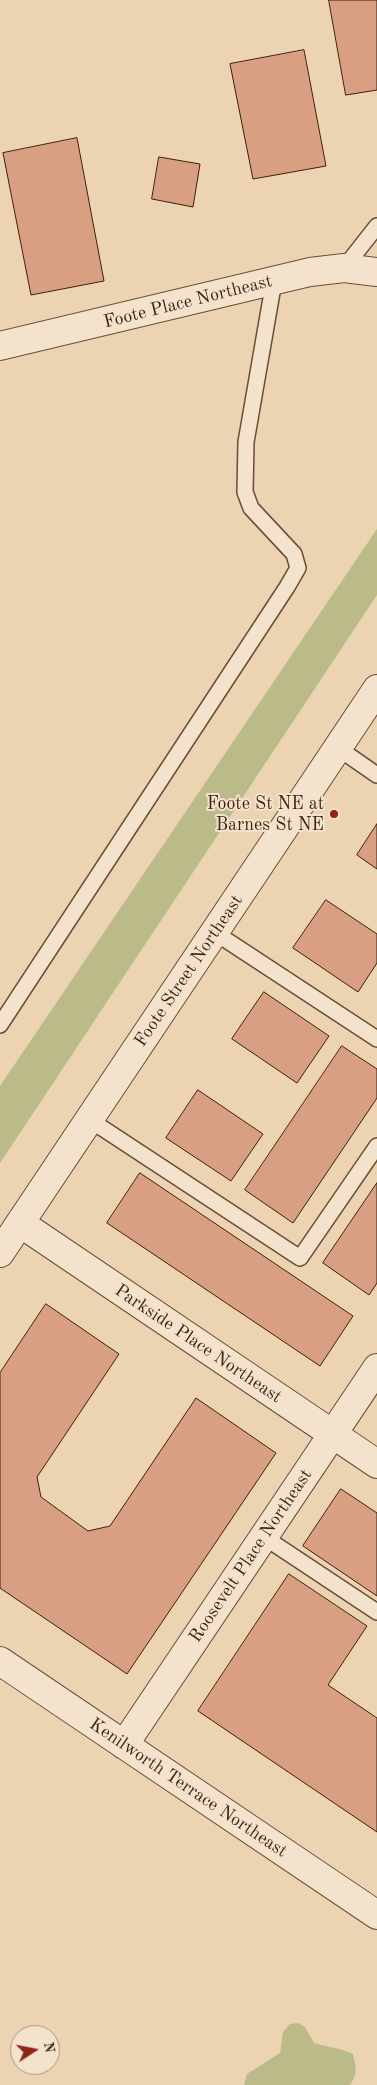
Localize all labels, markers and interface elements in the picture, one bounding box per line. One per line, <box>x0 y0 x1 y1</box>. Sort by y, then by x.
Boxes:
street label: Foote Place Northeast <box>101 271 275 333</box>
place label: Foote St NE at Barnes St NE <box>207 793 324 836</box>
marker: Foote St NE at Barnes St NE <box>328 808 340 820</box>
street label: Foote Street Northeast <box>130 891 248 1051</box>
street label: Parkside Place Northeast <box>110 1280 286 1408</box>
street label: Roosevelt Place Northeast <box>185 1465 317 1647</box>
street label: Kenilworth Terrace Northeast <box>85 1714 291 1862</box>
north arrow <box>10 2025 60 2075</box>
text: N <box>41 2041 57 2054</box>

